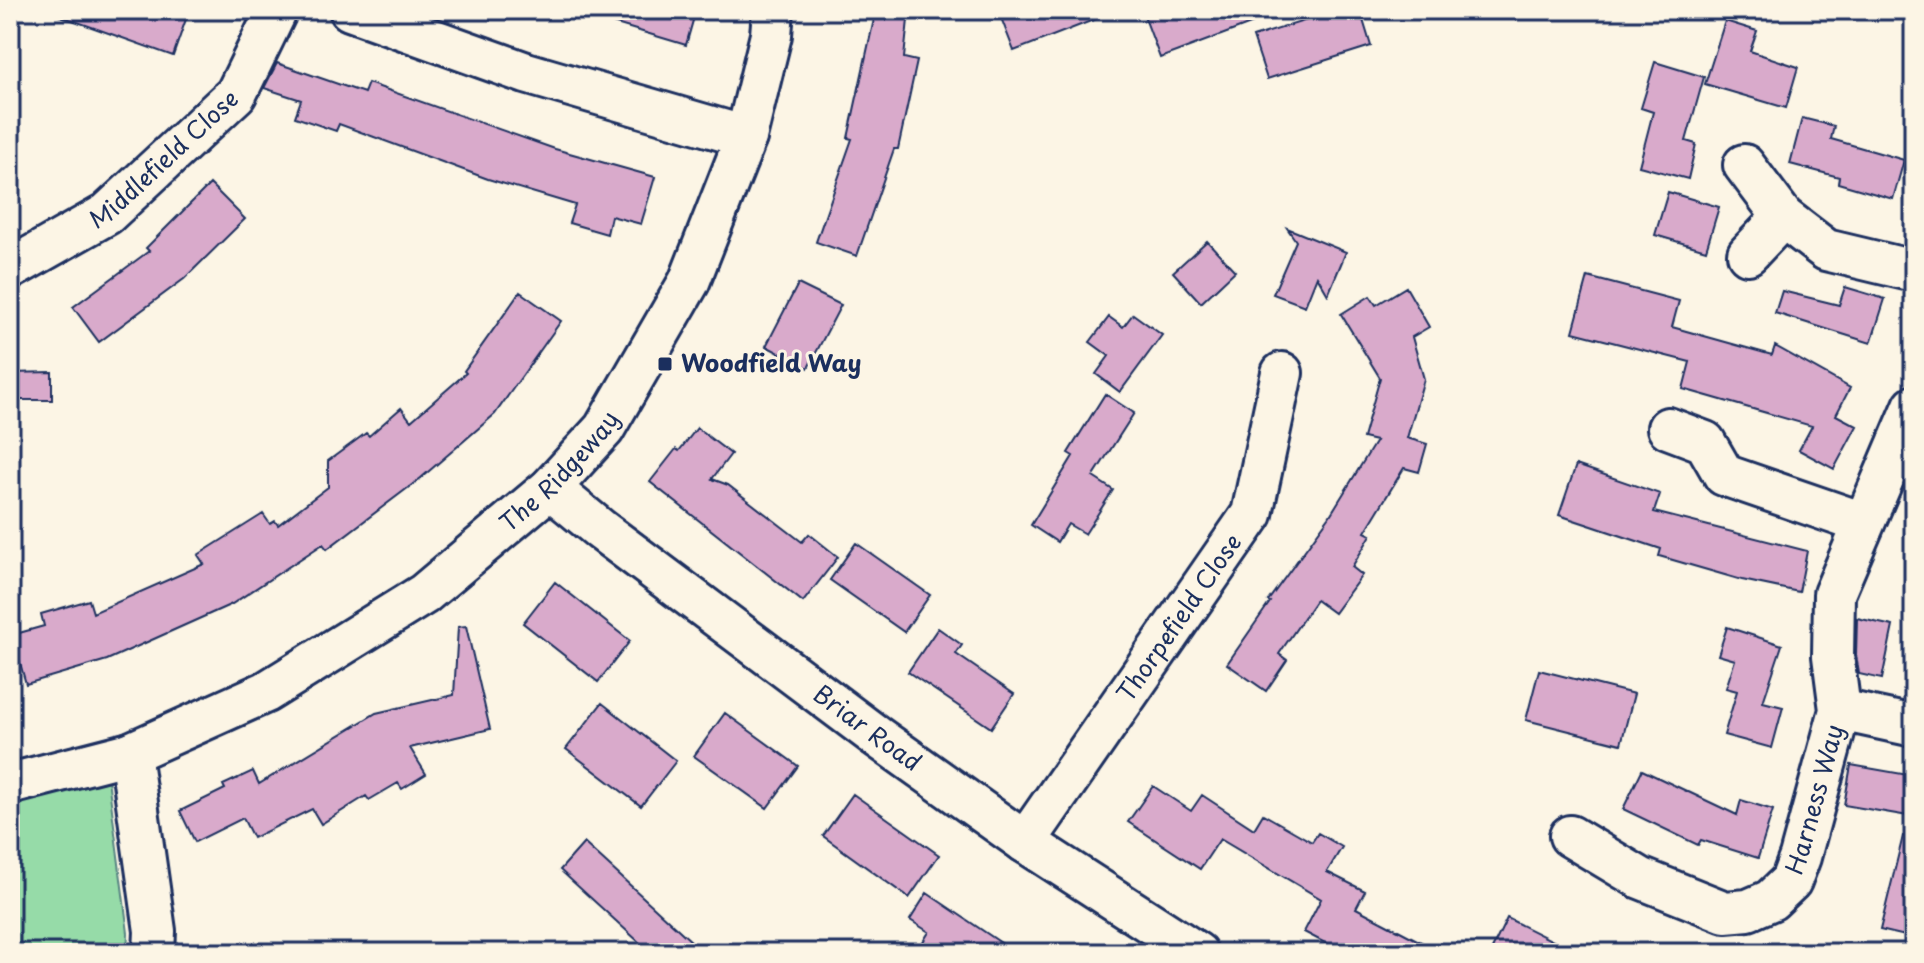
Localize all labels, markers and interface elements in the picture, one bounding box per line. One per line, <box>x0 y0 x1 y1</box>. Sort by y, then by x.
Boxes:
street label: Middlefield Close <box>82 81 246 236</box>
place label: Woodfield Way <box>681 344 861 380</box>
marker: Woodfield Way <box>656 355 674 373</box>
street label: The Ridgeway <box>491 404 627 539</box>
street label: Thorpefield Close <box>1107 526 1249 709</box>
street label: Briar Road <box>807 675 930 779</box>
street label: Harness Way <box>1775 720 1851 879</box>

